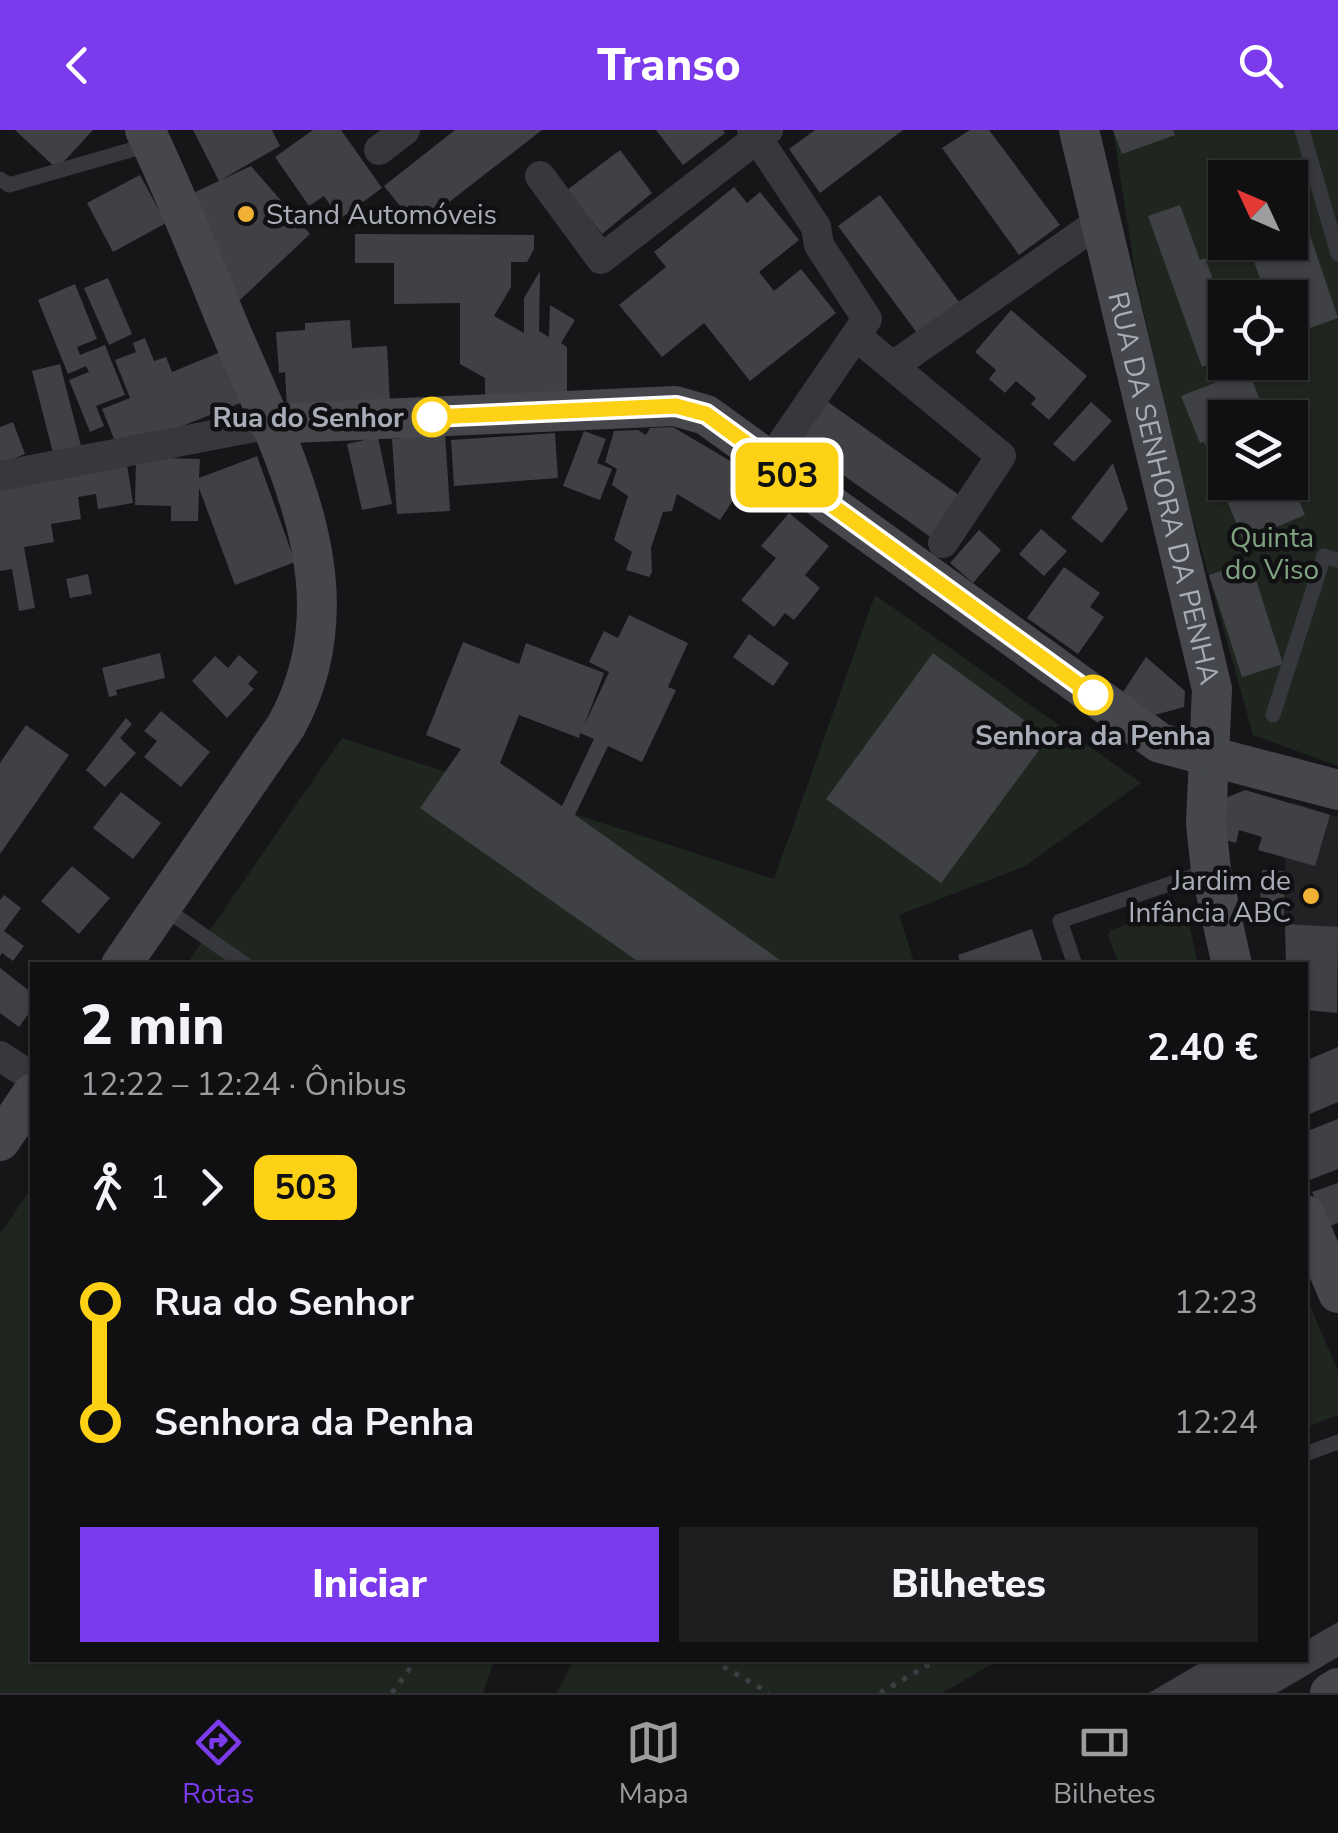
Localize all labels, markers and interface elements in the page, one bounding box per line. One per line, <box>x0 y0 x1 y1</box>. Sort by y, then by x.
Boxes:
text: Transo <box>597 35 741 96</box>
icon: back <box>50 38 105 93</box>
icon: search <box>1233 38 1288 93</box>
north arrow <box>1208 160 1308 260</box>
map controls <box>1208 160 1308 500</box>
place label: Stand Automóveis <box>266 196 497 234</box>
marker: Stand Automóveis <box>235 203 257 225</box>
button: locate <box>1208 280 1308 380</box>
street label: RUA DA SENHORA DA PENHA <box>1098 288 1228 688</box>
marker: Rua do Senhor <box>413 398 451 436</box>
place label: Rua do Senhor <box>213 399 404 437</box>
button: layers <box>1208 400 1308 500</box>
line badge: 503 <box>730 442 844 508</box>
text: 503 <box>755 452 819 499</box>
park label: Quinta do Viso <box>1225 519 1319 589</box>
marker: Senhora da Penha <box>1074 676 1112 714</box>
place label: Senhora da Penha <box>975 717 1211 755</box>
place label: Jardim de Infância ABC <box>1128 862 1291 932</box>
marker: Jardim de Infância ABC <box>1300 885 1322 907</box>
text: 2 min <box>80 988 225 1063</box>
text: 2.40 € <box>1147 1022 1258 1073</box>
text: 12:22 – 12:24 · Ônibus <box>80 1063 407 1106</box>
icon: walk <box>80 1160 135 1215</box>
icon: forward <box>184 1160 239 1215</box>
text: 503 <box>274 1164 337 1211</box>
text: 1 <box>150 1166 169 1209</box>
text: Rua do Senhor <box>154 1277 414 1328</box>
text: 12:23 <box>1174 1281 1258 1324</box>
text: Senhora da Penha <box>154 1397 474 1448</box>
text: 12:24 <box>1174 1401 1258 1444</box>
button: Iniciar <box>80 1527 659 1642</box>
button: Bilhetes <box>679 1527 1258 1642</box>
tab: Rotas <box>182 1715 254 1813</box>
tab: Mapa <box>619 1715 689 1813</box>
tab: Bilhetes <box>1053 1715 1156 1813</box>

